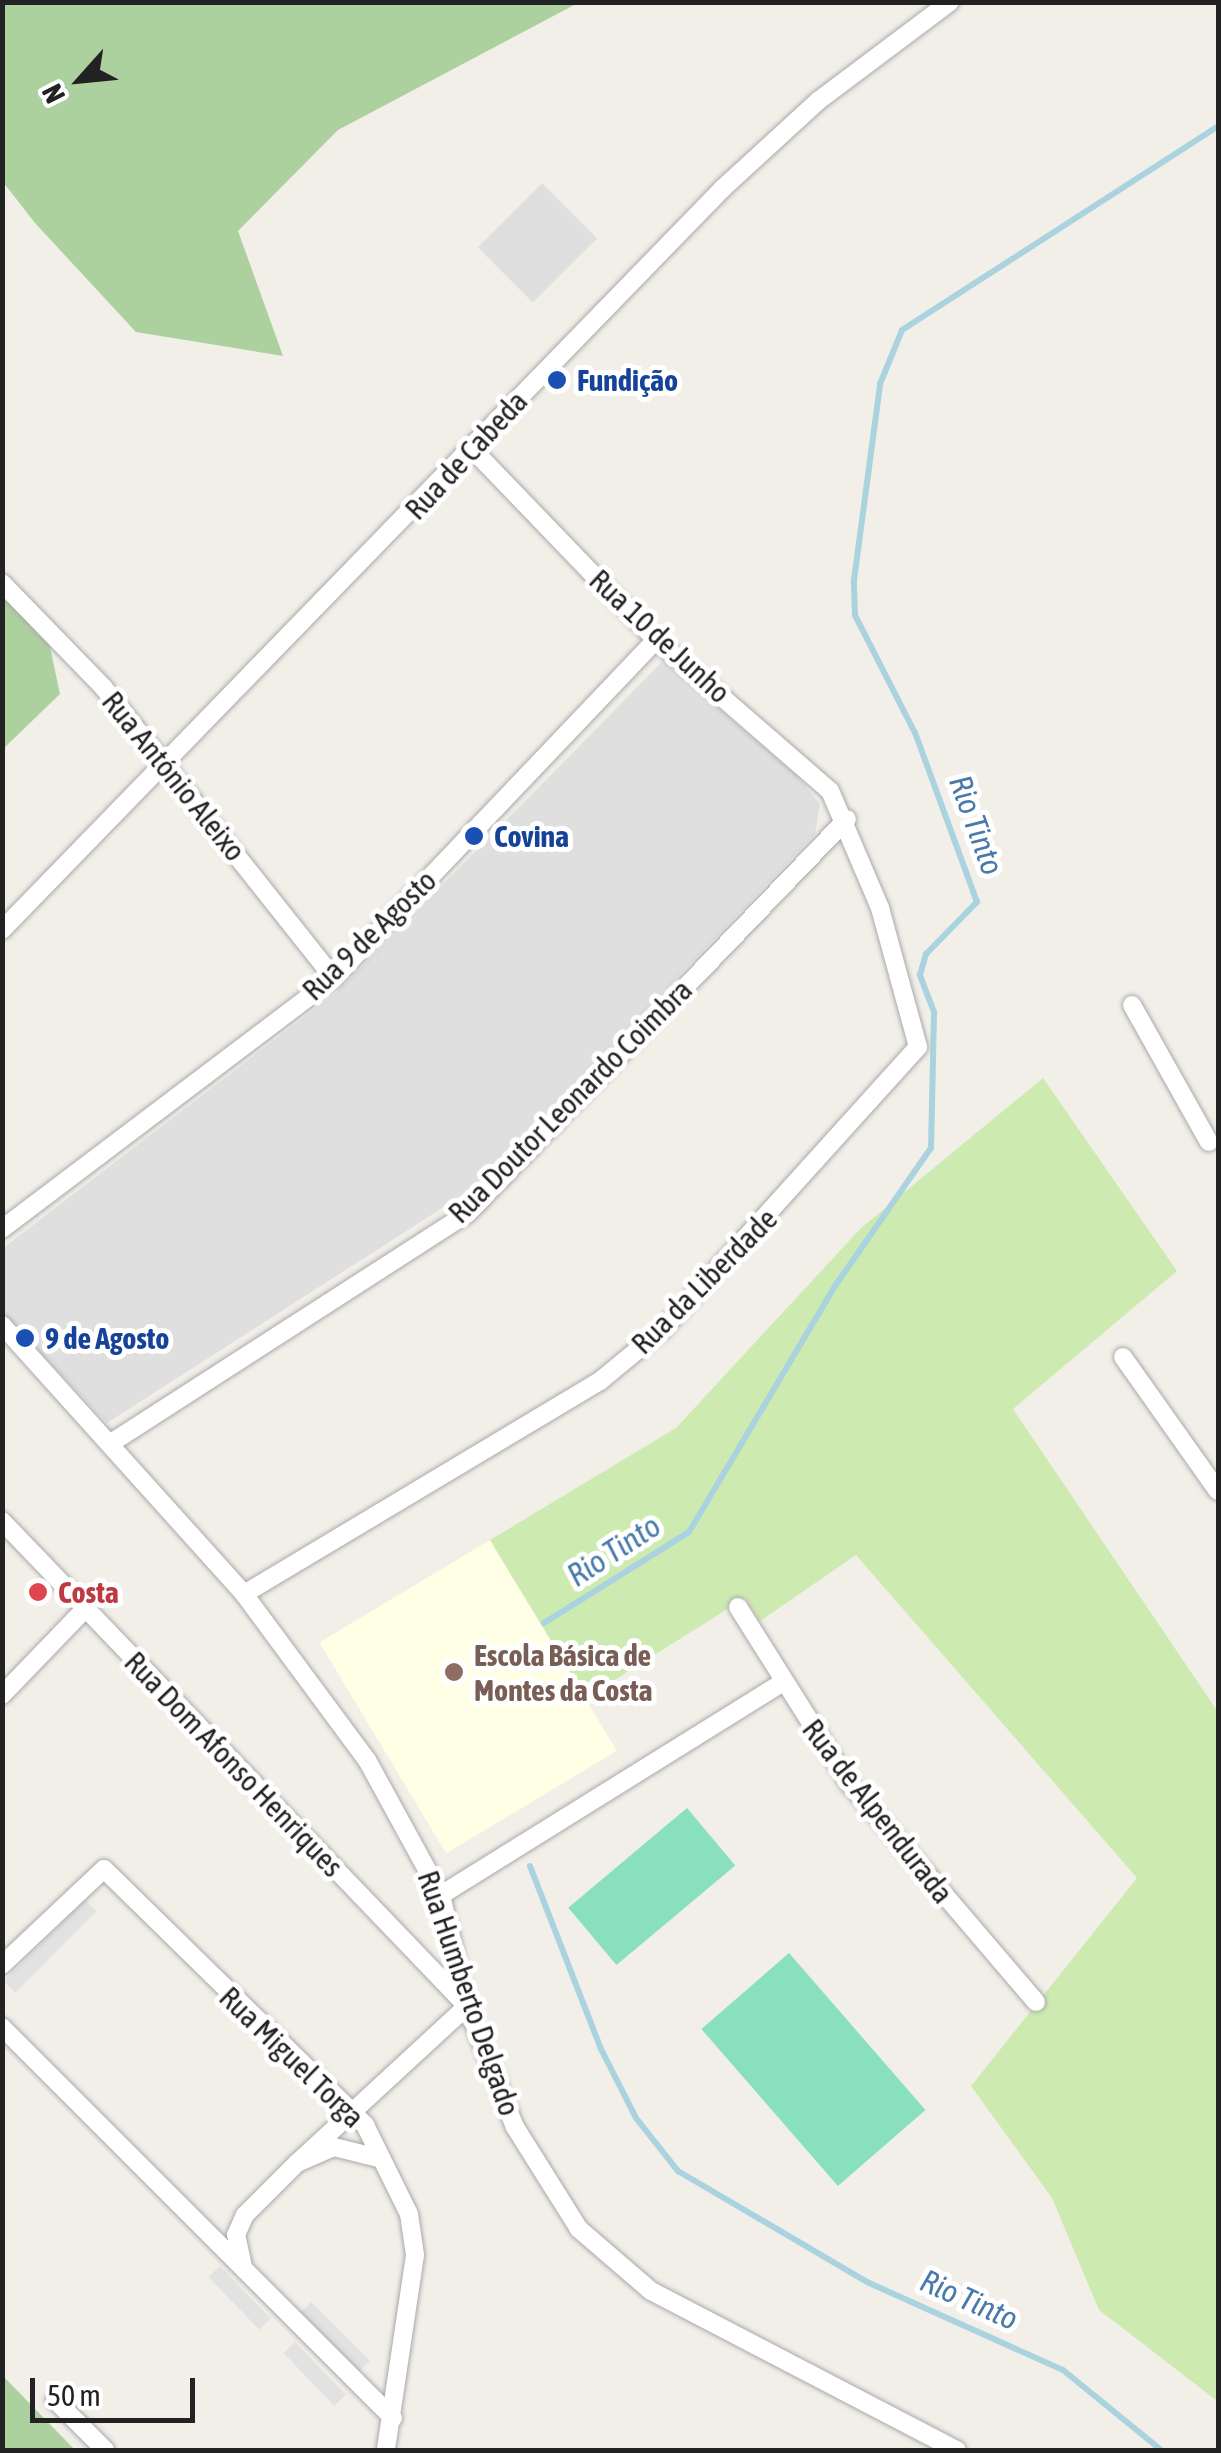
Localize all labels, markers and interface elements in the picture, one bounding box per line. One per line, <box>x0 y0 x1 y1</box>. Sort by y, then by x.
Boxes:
north arrow <box>30 30 130 130</box>
text: N <box>35 79 71 108</box>
place label: Fundição <box>577 362 678 398</box>
marker: Fundição <box>546 369 568 391</box>
street label: Rua de Cabeda <box>397 383 535 527</box>
street label: Rua 10 de Junho <box>582 562 738 710</box>
street label: Rua António Aleixo <box>95 684 253 868</box>
water label: Rio Tinto <box>940 770 1012 880</box>
place label: Covina <box>494 818 569 854</box>
marker: Covina <box>463 825 485 847</box>
street label: Rua 9 de Agosto <box>295 862 443 1008</box>
street label: Rua Doutor Leonardo Coimbra <box>441 972 699 1230</box>
street label: Rua da Liberdade <box>624 1201 784 1361</box>
place label: 9 de Agosto <box>45 1320 169 1356</box>
marker: 9 de Agosto <box>14 1327 36 1349</box>
water label: Rio Tinto <box>560 1507 668 1595</box>
place label: Costa <box>58 1574 119 1610</box>
marker: Costa <box>27 1581 49 1603</box>
place label: Escola Básica de Montes da Costa <box>474 1637 652 1708</box>
street label: Rua Dom Afonso Henriques <box>117 1644 351 1884</box>
marker: Escola Básica de Montes da Costa <box>443 1661 465 1683</box>
street label: Rua de Alpendurada <box>795 1712 961 1910</box>
street label: Rua Humberto Delgado <box>410 1866 528 2120</box>
street label: Rua Miguel Torga <box>212 1979 372 2135</box>
water label: Rio Tinto <box>914 2262 1024 2338</box>
scale bar <box>35 2358 200 2420</box>
text: 50 m <box>47 2378 101 2412</box>

